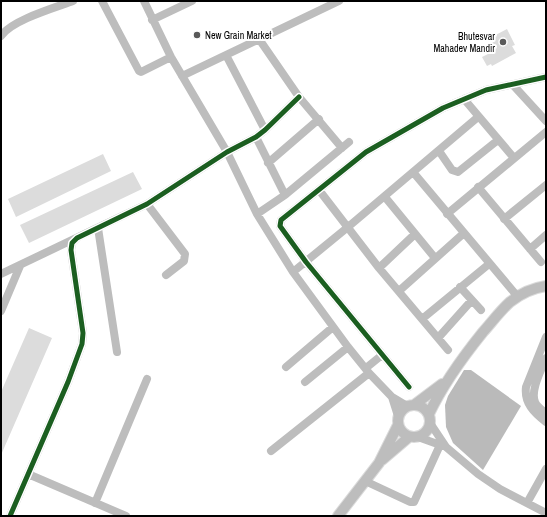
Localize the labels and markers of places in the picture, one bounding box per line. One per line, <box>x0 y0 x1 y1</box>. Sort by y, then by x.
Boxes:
place label: New Grain Market <box>205 29 272 42</box>
marker: New Grain Market <box>192 30 202 40</box>
place label: Bhutesvar Mahadev Mandir <box>433 30 495 55</box>
marker: Bhutesvar Mahadev Mandir <box>498 37 508 47</box>

